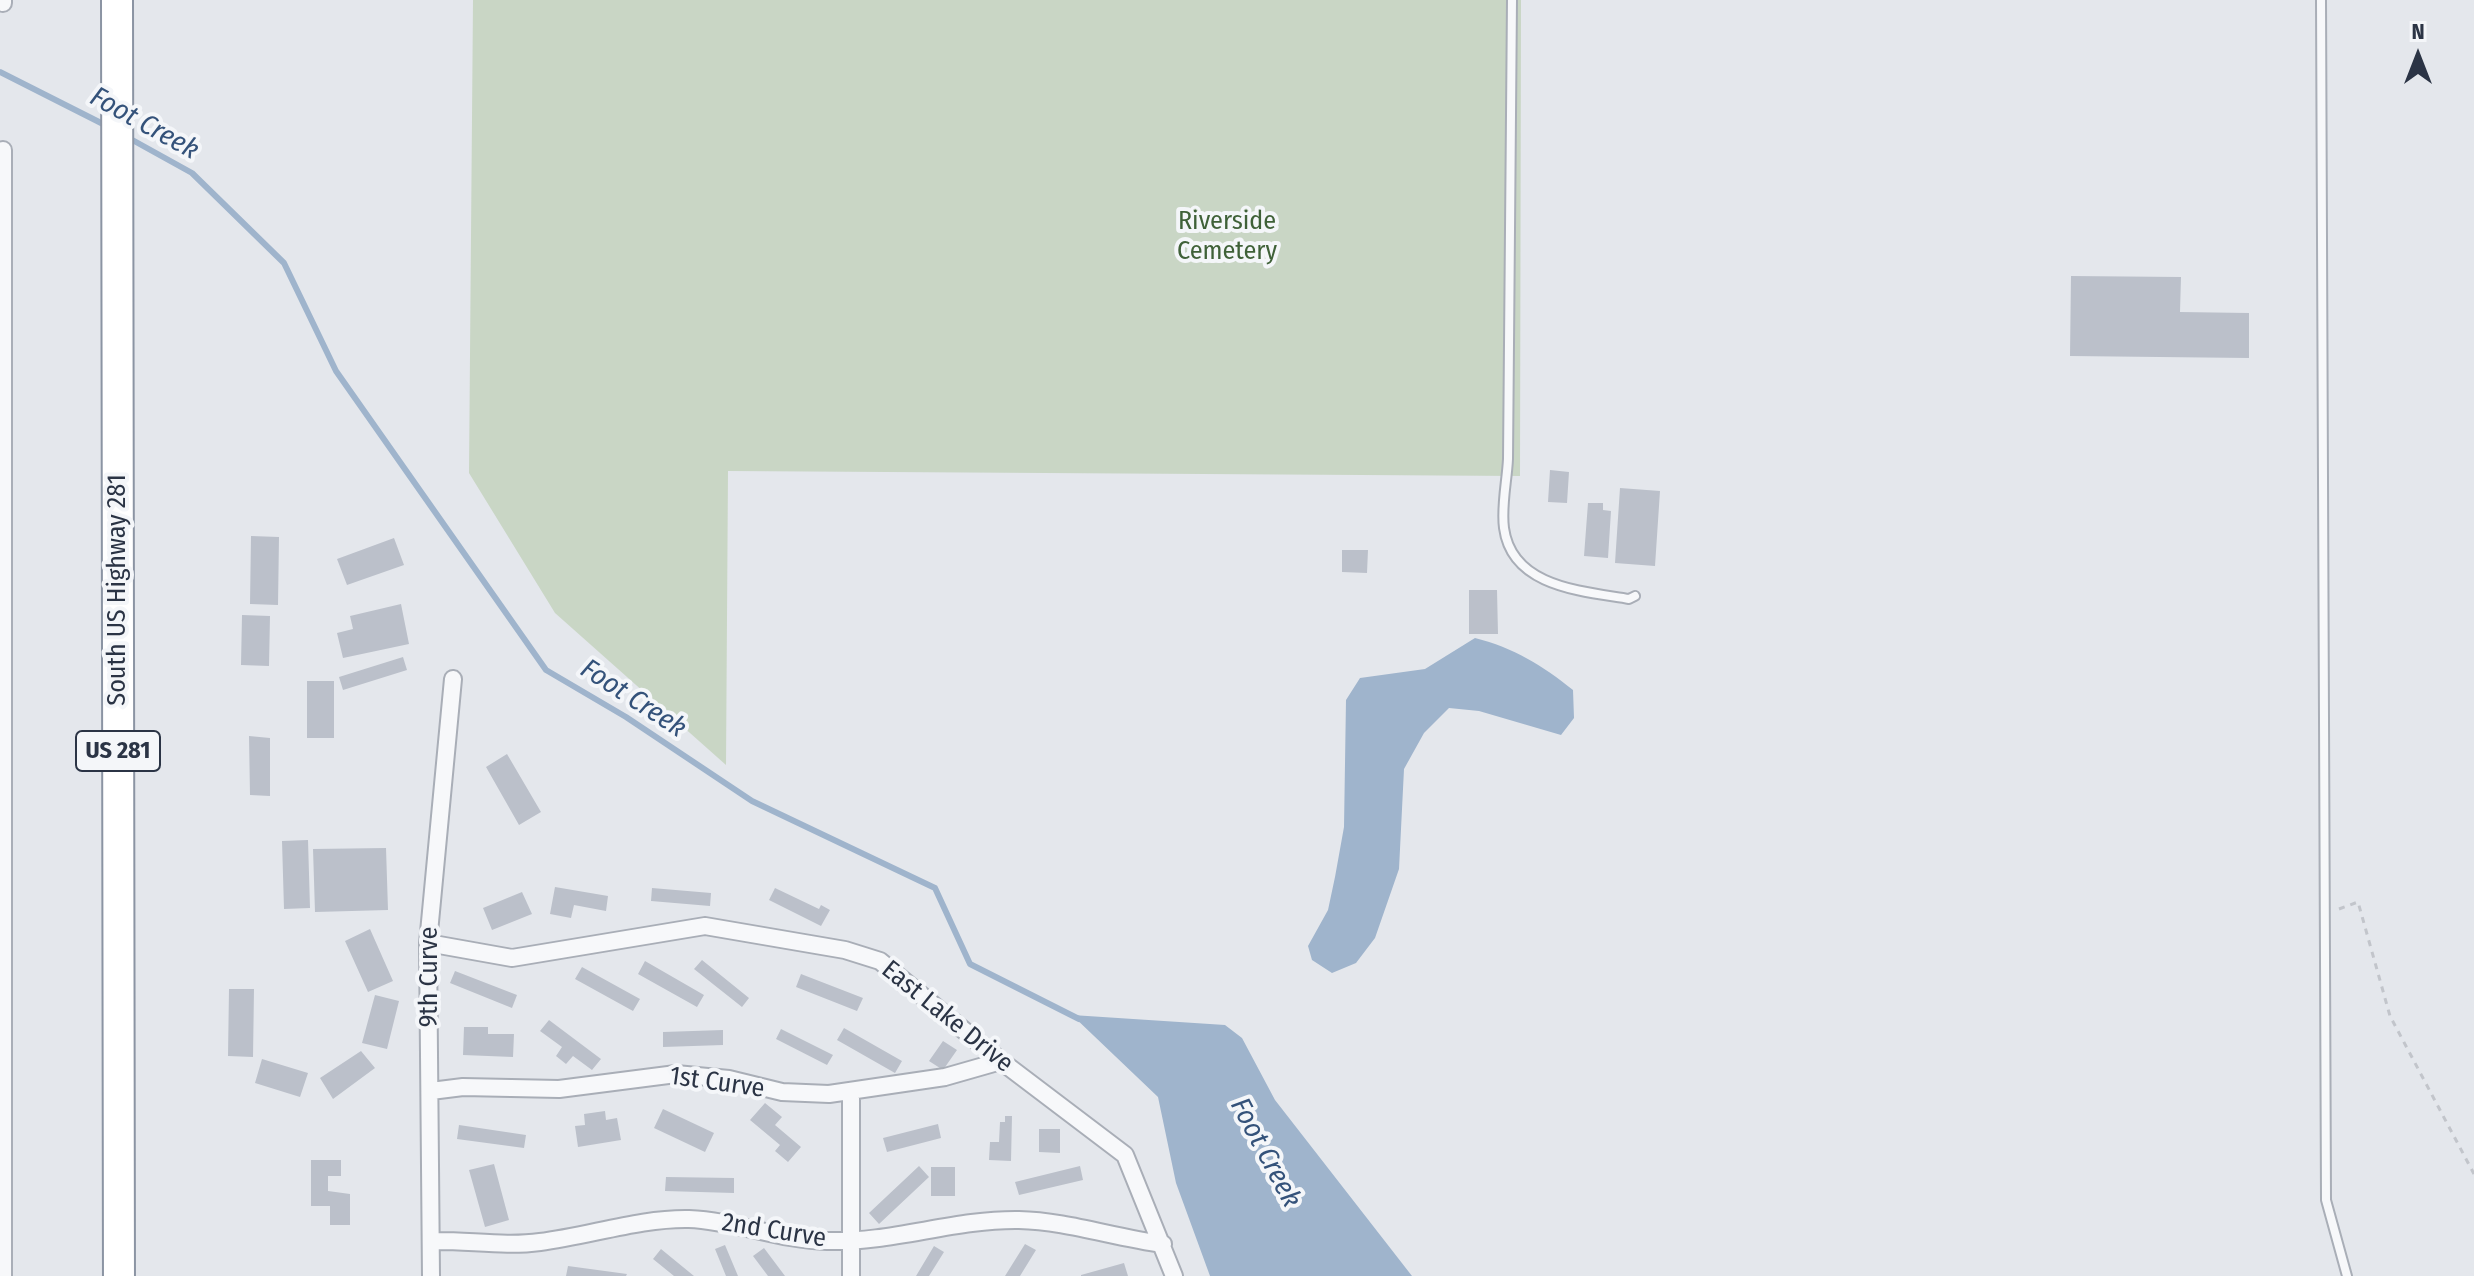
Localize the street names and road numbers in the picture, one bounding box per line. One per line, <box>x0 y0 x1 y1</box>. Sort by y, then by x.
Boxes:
street label: South US Highway 281 <box>102 474 134 706</box>
road number: US 281 <box>76 731 160 771</box>
street label: 9th Curve <box>414 927 446 1027</box>
street label: East Lake Drive <box>875 954 1019 1080</box>
street label: 1st Curve <box>667 1061 767 1105</box>
street label: 2nd Curve <box>720 1207 828 1255</box>

